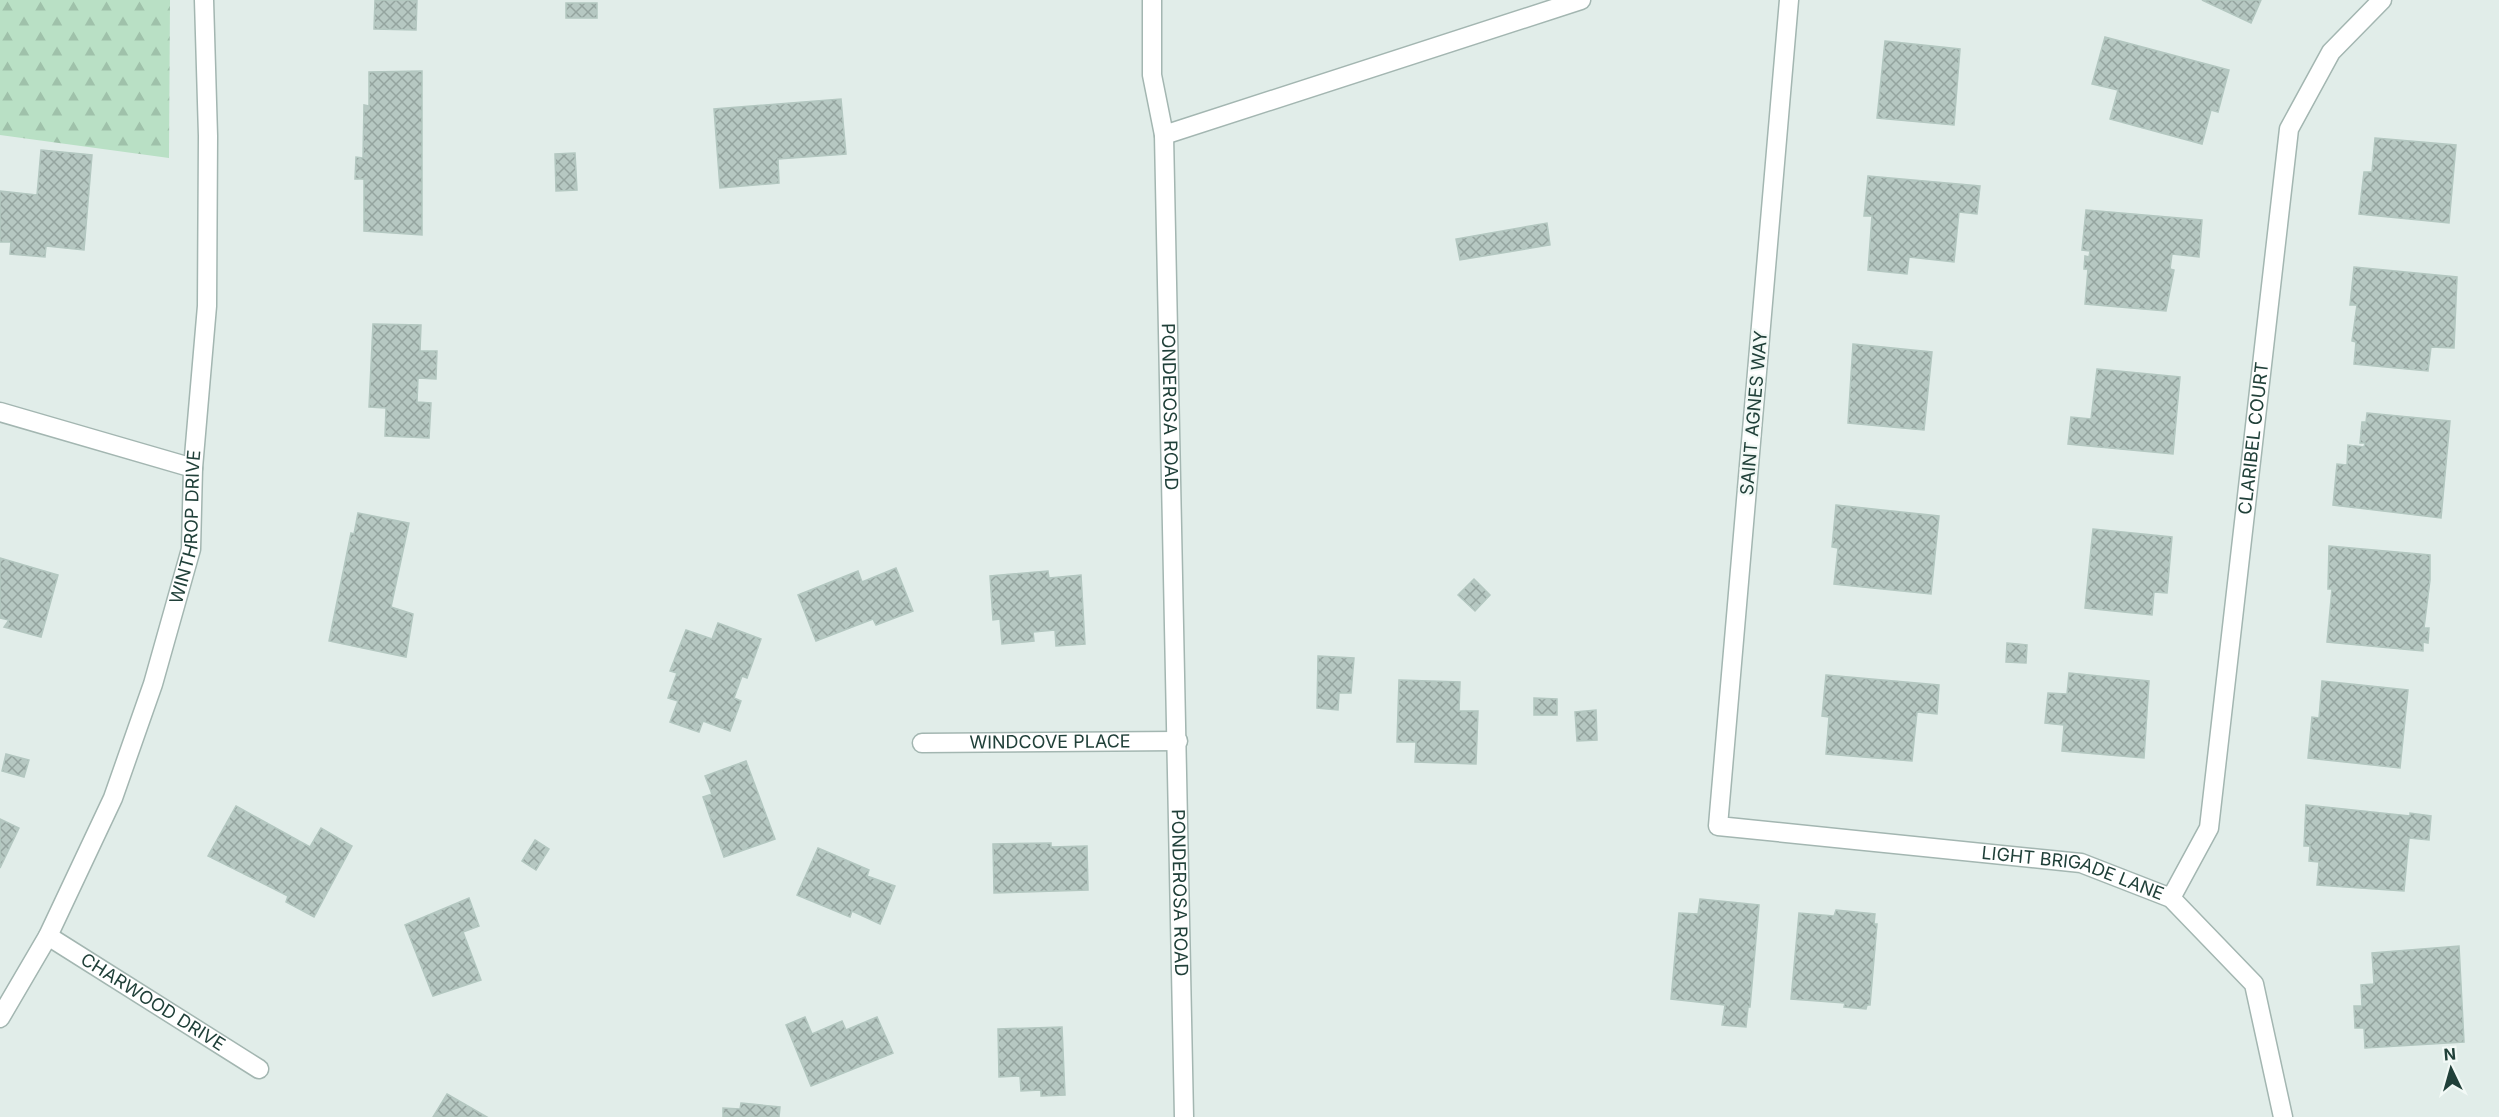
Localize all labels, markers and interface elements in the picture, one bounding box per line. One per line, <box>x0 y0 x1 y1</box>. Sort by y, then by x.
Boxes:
street label: PONDEROSA ROAD <box>1158 323 1182 491</box>
street label: SAINT AGNES WAY <box>1736 330 1771 496</box>
street label: CLARIBEL COURT <box>2234 361 2272 516</box>
street label: WINTHROP DRIVE <box>165 449 205 606</box>
street label: WINDCOVE PLACE <box>969 730 1131 753</box>
street label: PONDEROSA ROAD <box>1168 809 1192 976</box>
street label: LIGHT BRIGADE LANE <box>1981 842 2167 904</box>
street label: CHARWOOD DRIVE <box>77 948 229 1055</box>
north arrow <box>2421 1039 2481 1099</box>
text: N <box>2443 1044 2457 1065</box>

